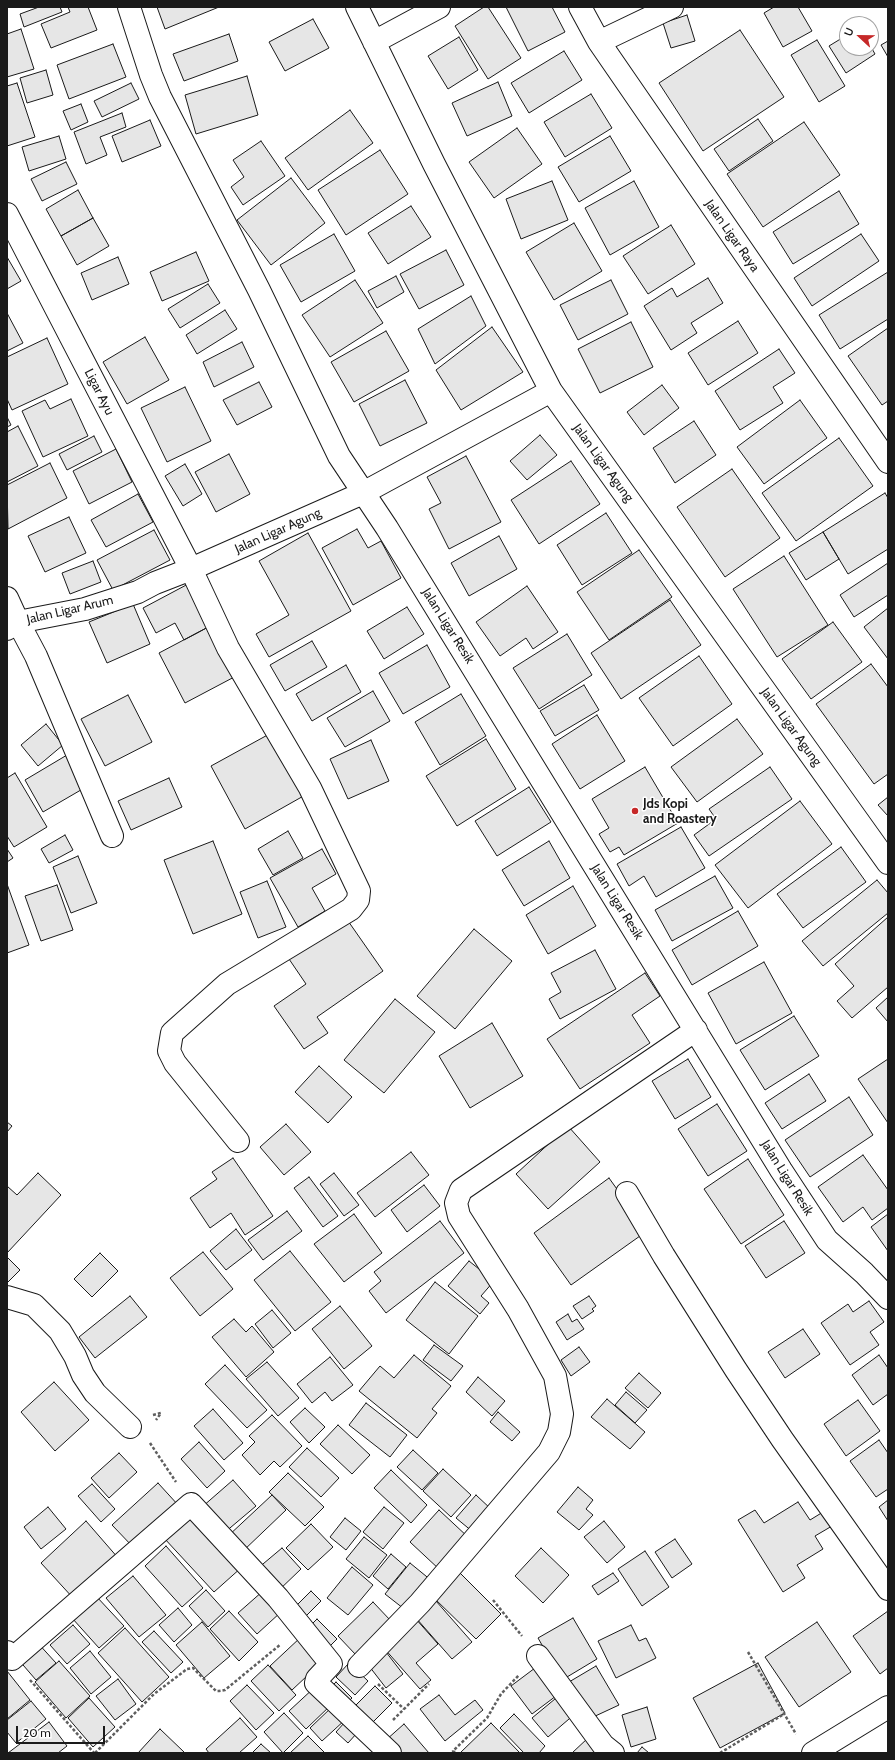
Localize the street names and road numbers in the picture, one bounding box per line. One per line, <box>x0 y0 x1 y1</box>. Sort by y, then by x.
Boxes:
street label: Jalan Ligar Raya <box>701 197 763 275</box>
street label: Ligar Ayu <box>81 366 117 418</box>
street label: Jalan Ligar Agung <box>569 421 637 505</box>
street label: Jalan Ligar Agung <box>232 505 324 557</box>
street label: Jalan Ligar Resik <box>419 585 477 667</box>
street label: Jalan Ligar Arum <box>25 592 115 628</box>
street label: Jalan Ligar Agung <box>757 685 825 769</box>
street label: Jalan Ligar Resik <box>588 861 646 943</box>
street label: Jalan Ligar Resik <box>758 1137 816 1219</box>

